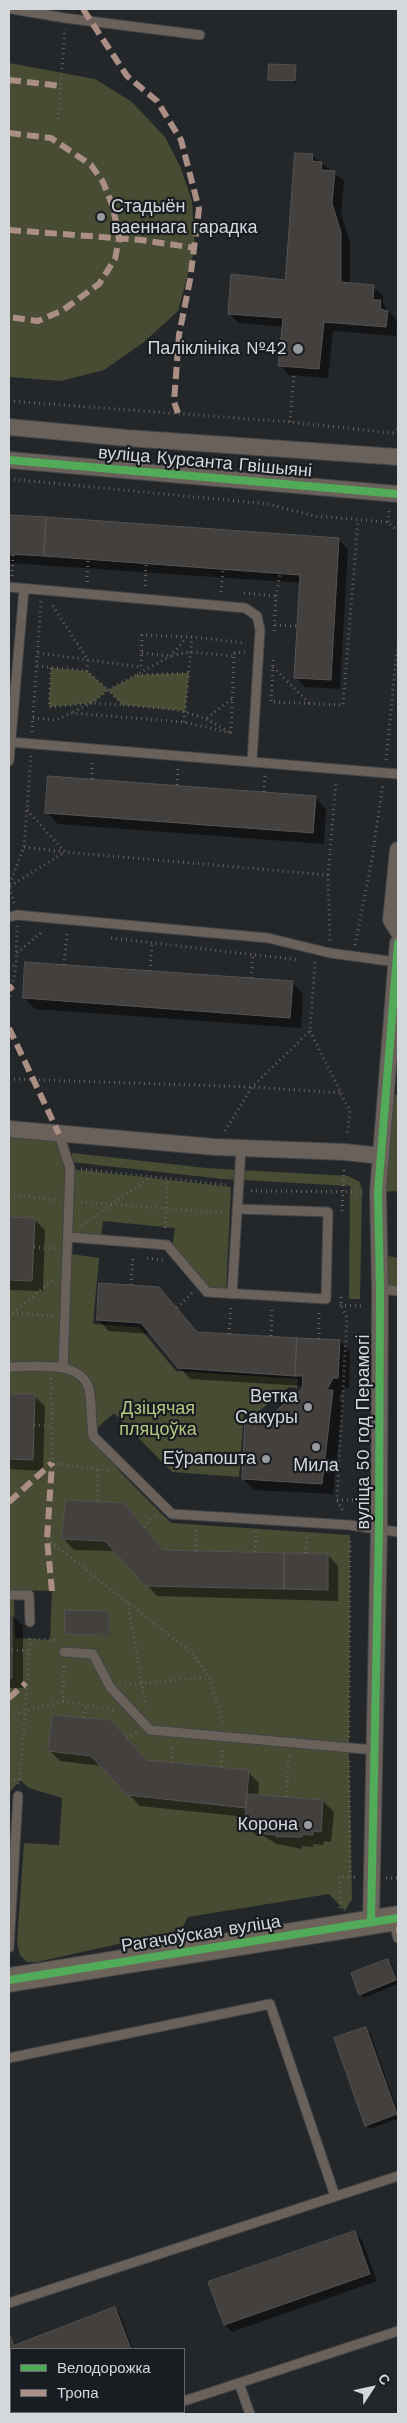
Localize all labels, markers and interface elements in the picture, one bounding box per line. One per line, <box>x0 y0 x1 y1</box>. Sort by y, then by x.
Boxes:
place label: Стадыён ваеннага гарадка <box>111 196 258 238</box>
marker: Стадыён ваеннага гарадка <box>95 211 107 223</box>
place label: Паліклініка №42 <box>147 338 287 360</box>
marker: Паліклініка №42 <box>291 342 305 356</box>
street label: вуліца Курсанта Гвішыяні <box>97 442 313 482</box>
street label: вуліца 50 год Перамогі <box>353 1335 375 1529</box>
place label: Ветка Сакуры <box>235 1386 298 1428</box>
park label: Дзіцячая пляцоўка <box>119 1398 197 1440</box>
marker: Ветка Сакуры <box>302 1401 314 1413</box>
marker: Мила <box>310 1441 322 1453</box>
place label: Еўрапошта <box>163 1448 256 1470</box>
marker: Еўрапошта <box>260 1453 272 1465</box>
place label: Мила <box>293 1455 339 1477</box>
place label: Корона <box>238 1814 298 1836</box>
marker: Корона <box>302 1819 314 1831</box>
street label: Рагачоўская вуліца <box>120 1911 282 1957</box>
legend <box>10 2348 185 2413</box>
text: Велодорожка <box>57 2359 151 2377</box>
north arrow <box>347 2363 397 2413</box>
text: С <box>375 2371 394 2388</box>
text: Тропа <box>57 2384 98 2402</box>

